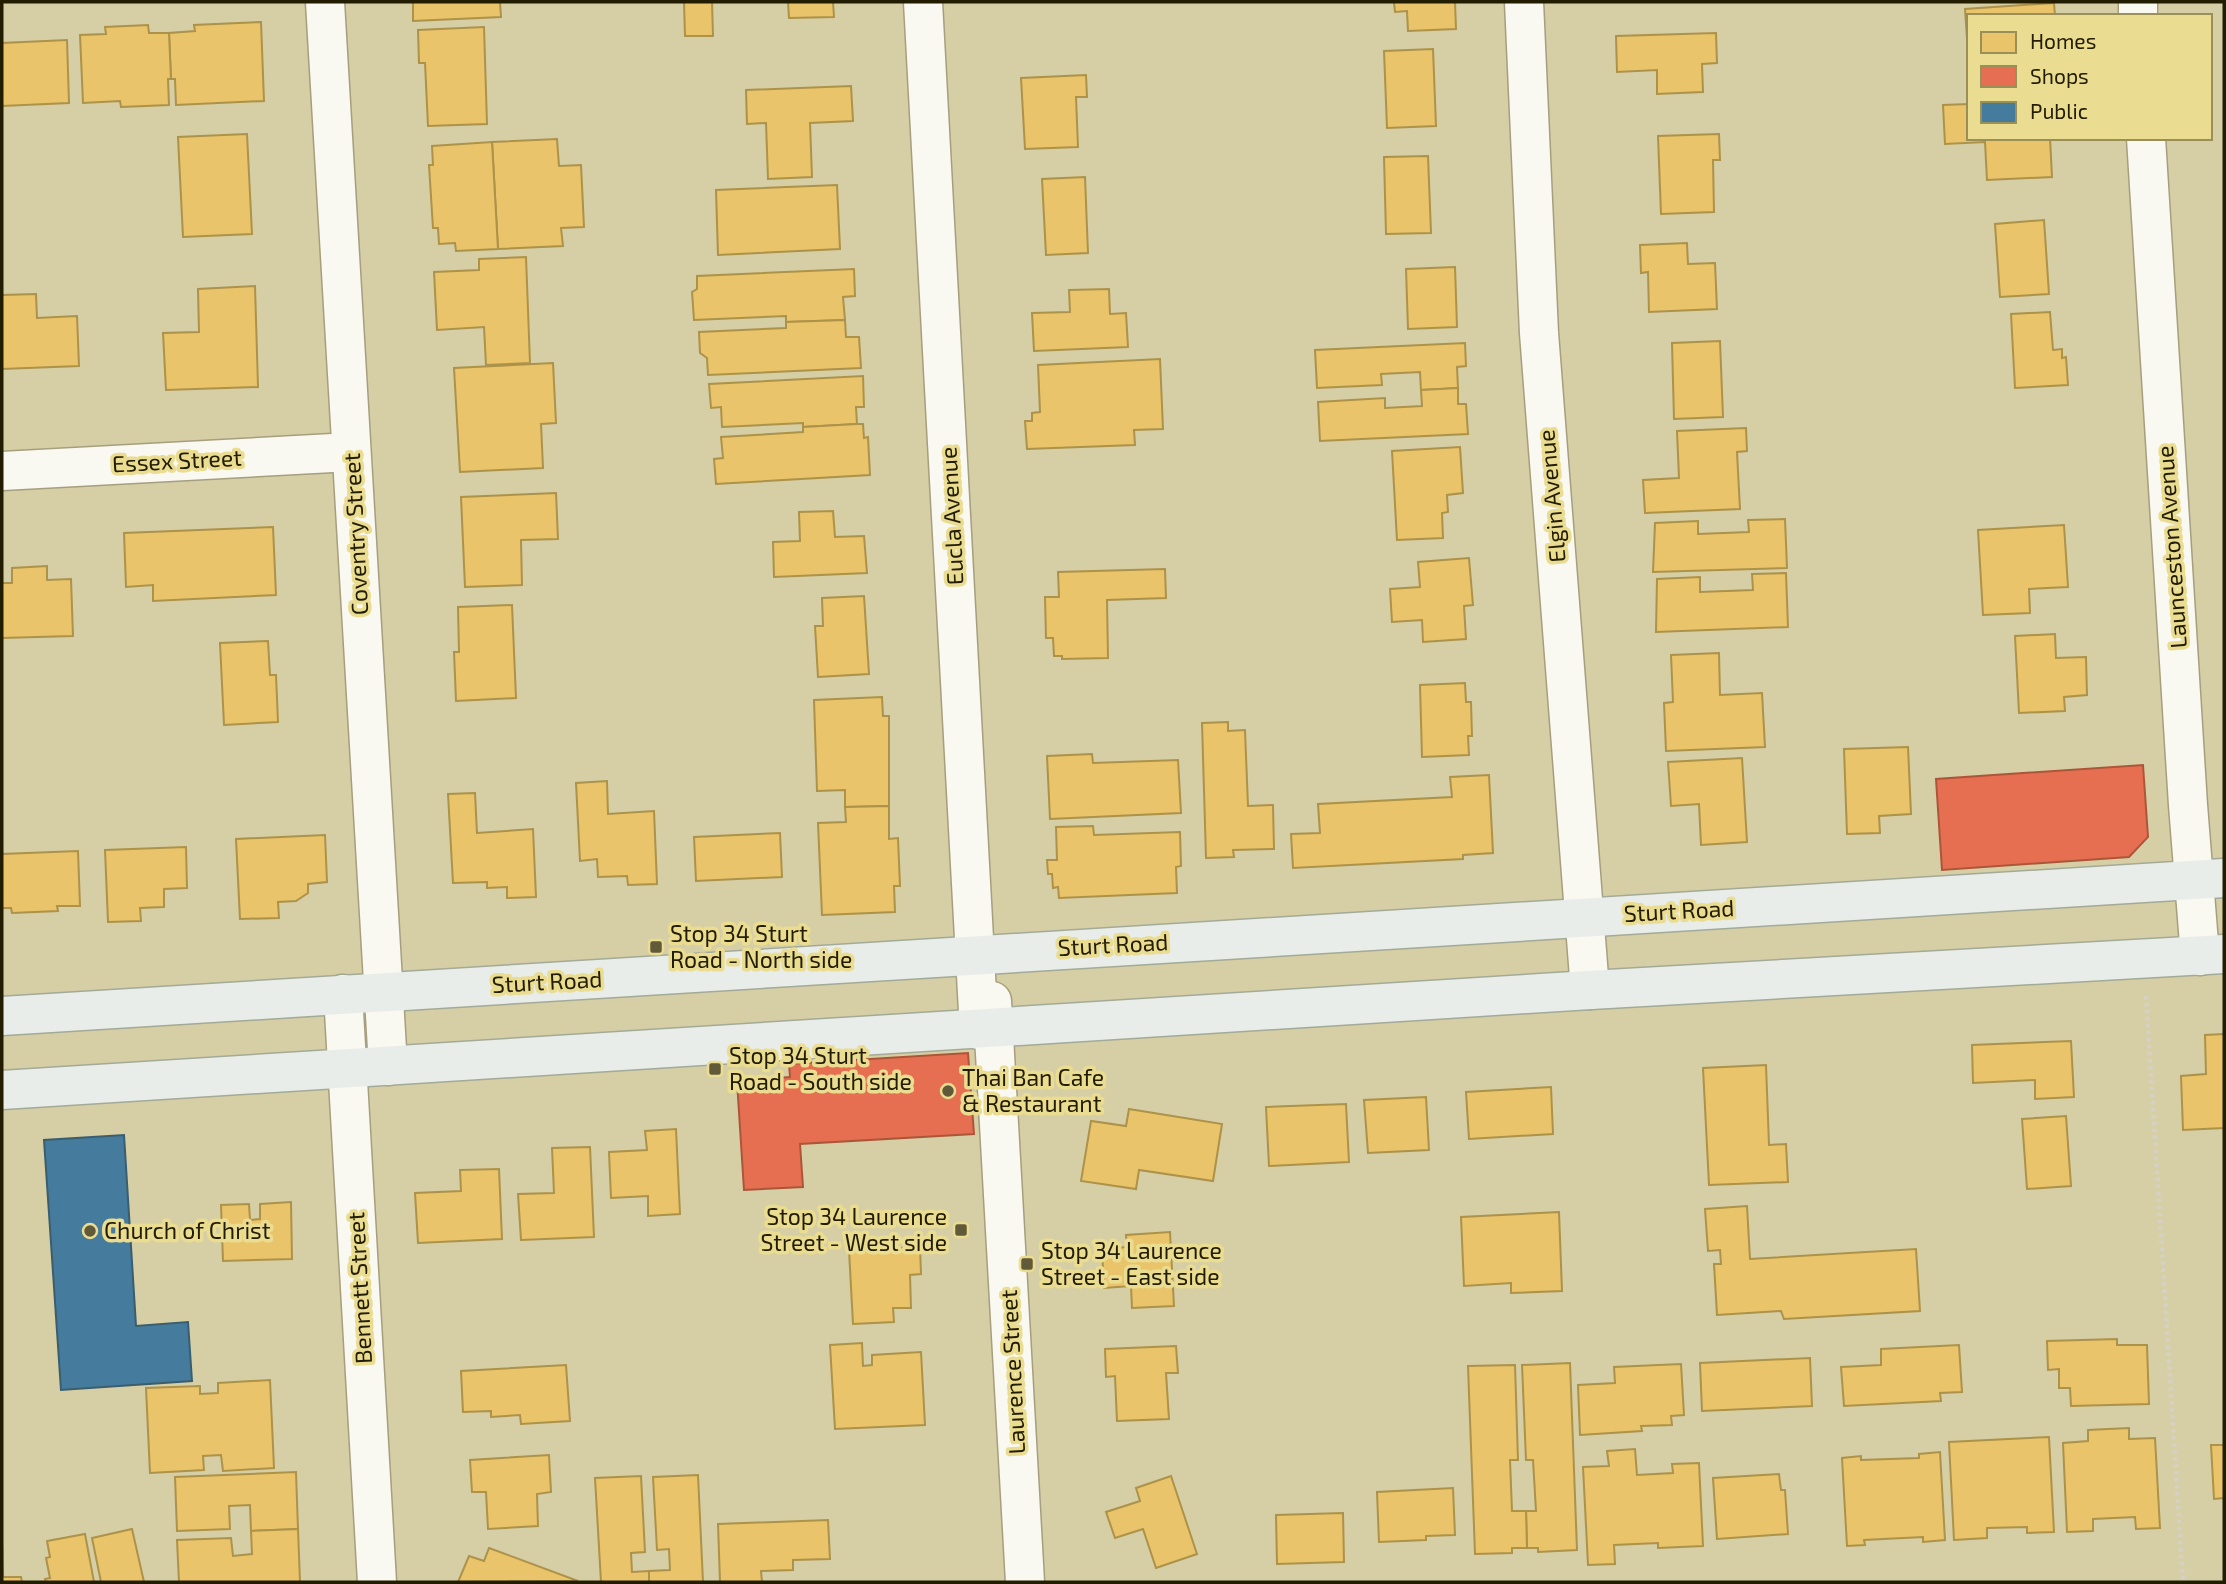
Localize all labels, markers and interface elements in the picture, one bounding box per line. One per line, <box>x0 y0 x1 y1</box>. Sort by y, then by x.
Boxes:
legend <box>1967 14 2212 140</box>
text: Homes <box>2030 28 2096 53</box>
text: Shops <box>2030 63 2089 88</box>
text: Public <box>2030 98 2088 123</box>
street label: Elgin Avenue <box>1531 428 1571 564</box>
street label: Essex Street <box>111 443 243 477</box>
street label: Launceston Avenue <box>2150 445 2192 649</box>
street label: Eucla Avenue <box>933 446 969 586</box>
street label: Coventry Street <box>337 452 373 616</box>
street label: Sturt Road <box>1623 893 1735 927</box>
place label: Stop 34 Sturt Road - North side <box>670 919 852 973</box>
street label: Sturt Road <box>1057 927 1169 961</box>
marker: Stop 34 Sturt Road - North side <box>648 939 664 955</box>
street label: Sturt Road <box>491 964 603 998</box>
place label: Stop 34 Sturt Road - South side <box>729 1041 912 1095</box>
marker: Stop 34 Sturt Road - South side <box>707 1061 723 1077</box>
place label: Thai Ban Cafe & Restaurant <box>962 1063 1104 1117</box>
marker: Thai Ban Cafe & Restaurant <box>940 1083 956 1099</box>
place label: Stop 34 Laurence Street - West side <box>761 1202 947 1256</box>
street label: Bennett Street <box>341 1211 377 1365</box>
place label: Church of Christ <box>104 1216 271 1244</box>
marker: Stop 34 Laurence Street - West side <box>953 1222 969 1238</box>
marker: Church of Christ <box>82 1223 98 1239</box>
place label: Stop 34 Laurence Street - East side <box>1041 1236 1222 1290</box>
marker: Stop 34 Laurence Street - East side <box>1019 1256 1035 1272</box>
street label: Laurence Street <box>994 1289 1030 1455</box>

